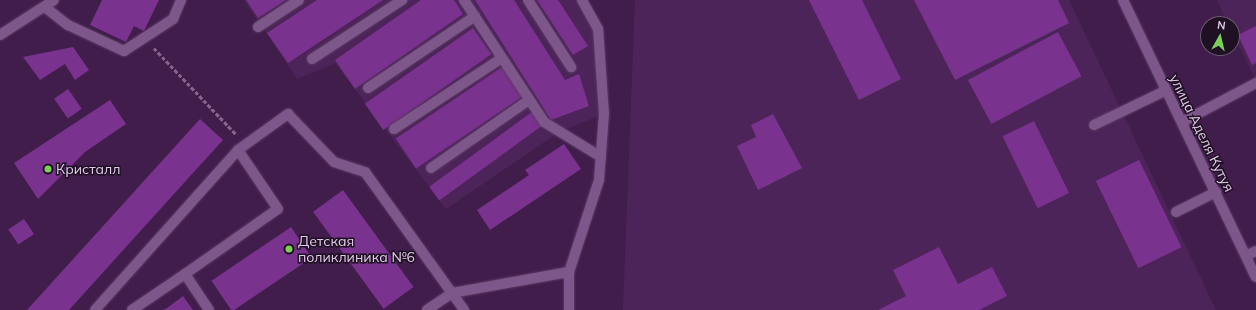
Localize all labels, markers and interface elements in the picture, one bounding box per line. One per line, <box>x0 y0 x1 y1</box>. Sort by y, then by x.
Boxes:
north arrow <box>1200 16 1240 56</box>
text: N <box>1216 18 1227 33</box>
street label: улица Аделя Кутуя <box>1166 71 1238 195</box>
place label: Кристалл <box>56 161 120 177</box>
marker: Кристалл <box>43 164 53 174</box>
place label: Детская поликлиника №6 <box>298 233 415 266</box>
marker: Детская поликлиника №6 <box>283 243 295 255</box>

